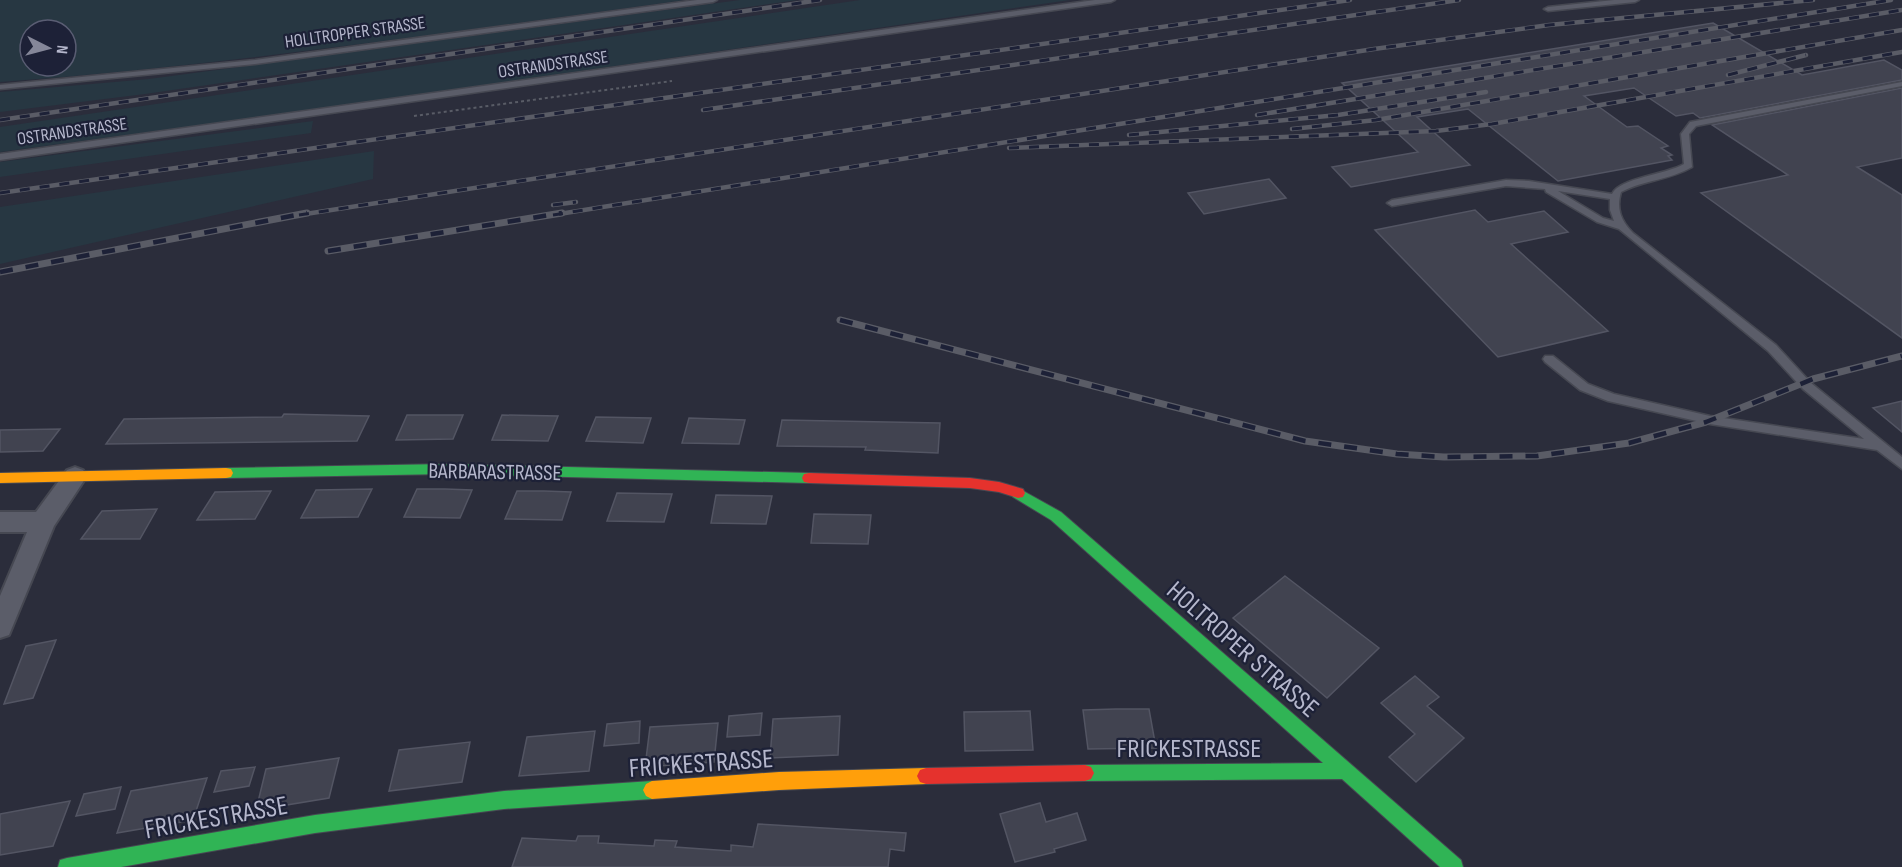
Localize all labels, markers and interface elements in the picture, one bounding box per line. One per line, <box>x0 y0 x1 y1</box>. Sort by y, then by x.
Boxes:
street label: HOLLTROPPER STRASSE <box>283 12 427 53</box>
north arrow <box>18 18 78 78</box>
text: N <box>52 44 71 55</box>
street label: OSTRANDSTRASSE <box>497 46 609 83</box>
street label: OSTRANDSTRASSE <box>16 113 128 150</box>
street label: BARBARASTRASSE <box>428 458 562 487</box>
street label: HOLTROPER STRASSE <box>1160 575 1325 725</box>
street label: FRICKESTRASSE <box>1117 733 1261 765</box>
street label: FRICKESTRASSE <box>628 743 774 785</box>
street label: FRICKESTRASSE <box>142 790 290 846</box>

